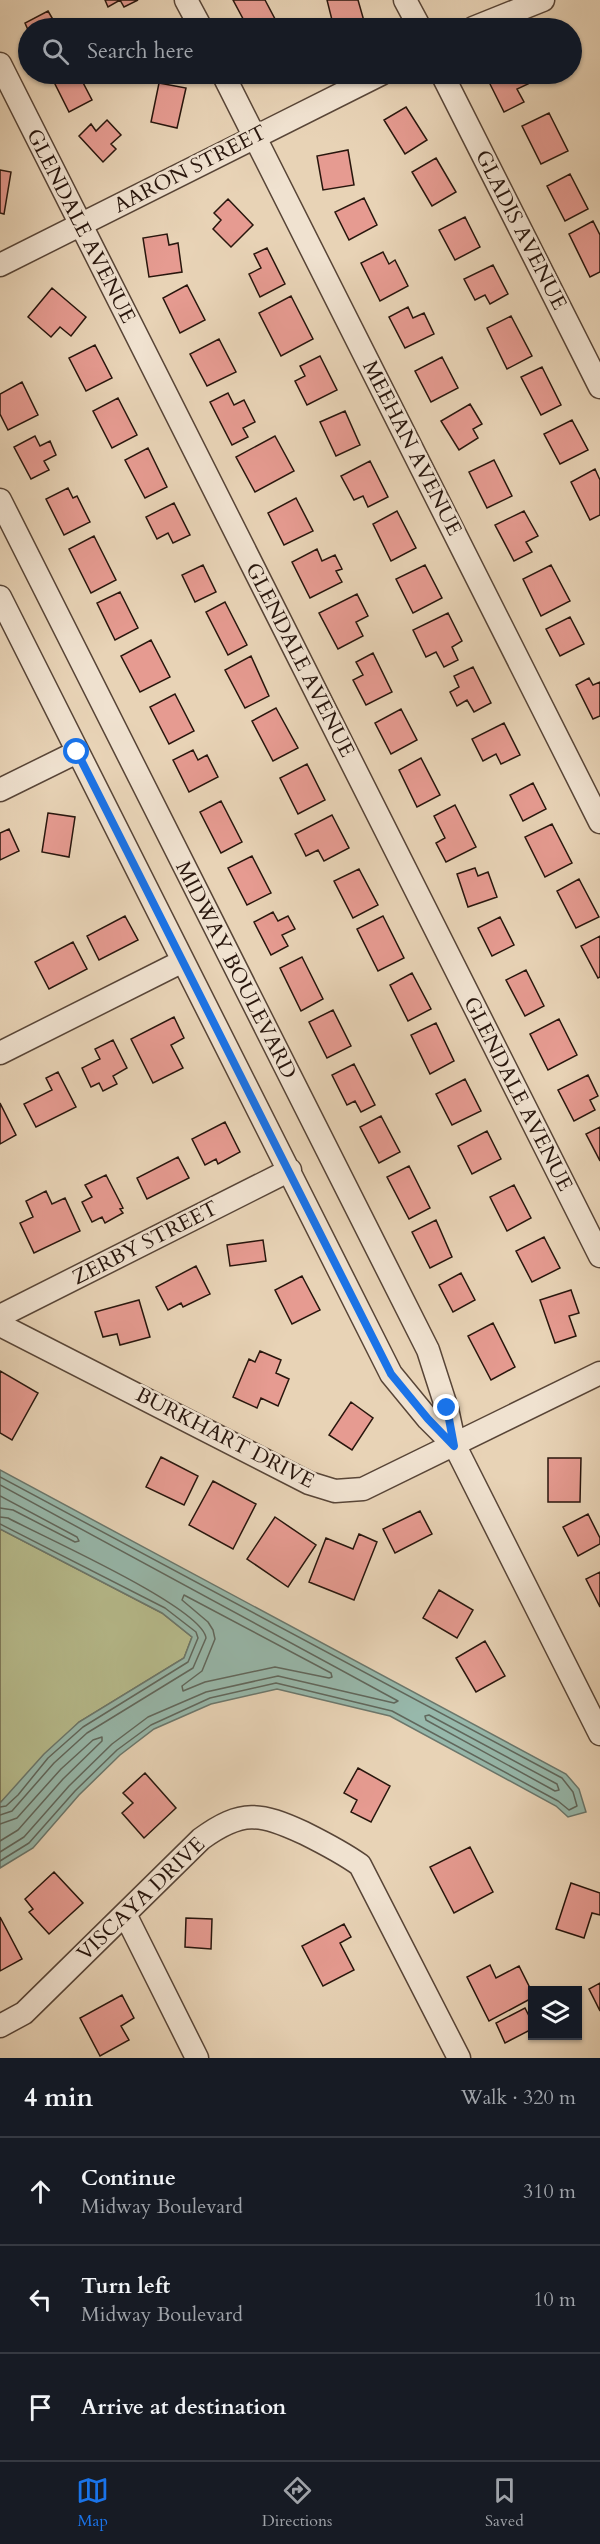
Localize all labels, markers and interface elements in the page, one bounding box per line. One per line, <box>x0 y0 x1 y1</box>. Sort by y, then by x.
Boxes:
search box <box>18 18 582 84</box>
icon: search <box>39 35 72 68</box>
text: Search here <box>87 36 194 66</box>
street label: AARON STREET <box>109 118 271 220</box>
street label: GLENDALE AVENUE <box>19 124 143 328</box>
street label: GLADIS AVENUE <box>468 145 574 315</box>
street label: MEEHAN AVENUE <box>355 355 469 541</box>
street label: GLENDALE AVENUE <box>238 558 362 762</box>
route start <box>63 738 89 764</box>
street label: MIDWAY BOULEVARD <box>168 856 304 1084</box>
street label: GLENDALE AVENUE <box>456 992 580 1196</box>
street label: ZERBY STREET <box>67 1194 223 1292</box>
street label: BURKHART DRIVE <box>131 1380 319 1496</box>
route end <box>433 1394 459 1420</box>
street label: VISCAYA DRIVE <box>71 1830 211 1968</box>
map controls <box>528 1986 582 2040</box>
button: layers <box>528 1986 582 2040</box>
text: 4 min <box>24 2080 93 2115</box>
text: Walk · 320 m <box>461 2084 576 2111</box>
text: Continue <box>81 2163 176 2193</box>
icon: ahead <box>24 2175 57 2208</box>
text: 310 m <box>523 2178 576 2205</box>
text: Midway Boulevard <box>81 2193 243 2220</box>
text: Turn left <box>81 2271 170 2301</box>
icon: left <box>24 2283 57 2316</box>
text: 10 m <box>533 2286 576 2313</box>
text: Midway Boulevard <box>81 2301 243 2328</box>
icon: arrive <box>24 2391 57 2424</box>
text: Arrive at destination <box>81 2392 286 2422</box>
tab: Map <box>76 2474 109 2532</box>
tab: Directions <box>262 2474 332 2532</box>
tab: Saved <box>485 2474 524 2532</box>

